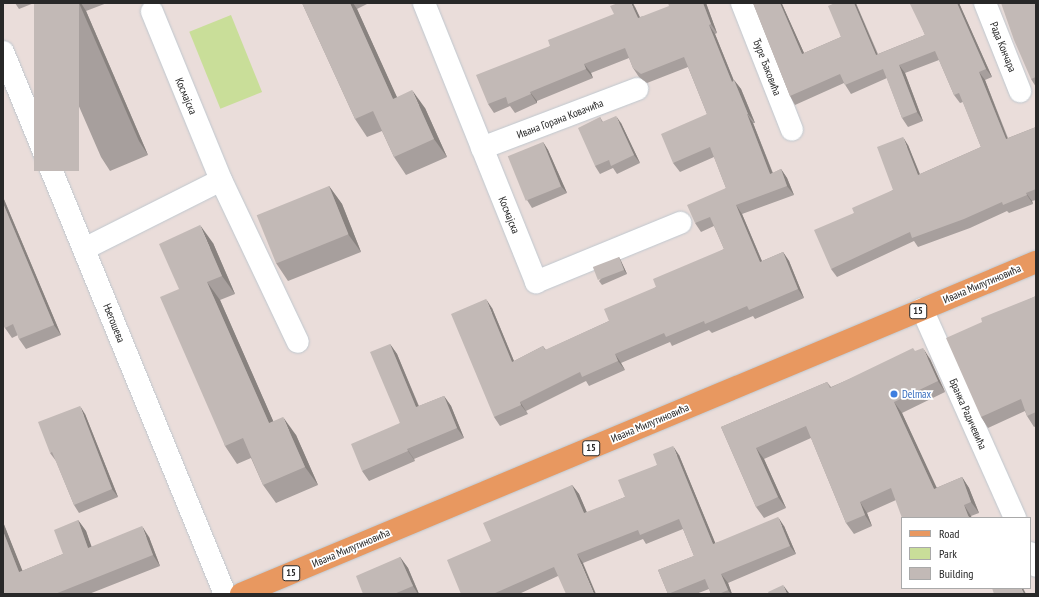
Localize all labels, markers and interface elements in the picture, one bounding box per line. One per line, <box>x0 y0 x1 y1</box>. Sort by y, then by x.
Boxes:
street label: Рада Кончара <box>987 20 1019 74</box>
street label: Ђуре Ђаковића <box>750 36 784 98</box>
street label: Космајска <box>172 76 200 116</box>
street label: Ивана Горана Ковачића <box>515 96 605 142</box>
street label: Космајска <box>496 195 522 235</box>
street label: Ивана Милутиновића <box>941 262 1023 306</box>
street label: Његошева <box>100 302 128 344</box>
road number: 15 <box>909 303 927 319</box>
street label: Бранка Радичевића <box>947 377 989 451</box>
place label: Delmax <box>902 387 931 401</box>
marker: Delmax <box>889 389 899 399</box>
street label: Ивана Милутиновића <box>609 401 691 445</box>
road number: 15 <box>582 440 600 456</box>
legend <box>901 517 1031 589</box>
street label: Ивана Милутиновића <box>310 526 392 570</box>
text: Road <box>939 526 959 541</box>
text: Park <box>939 546 957 561</box>
road number: 15 <box>282 565 300 581</box>
text: Building <box>939 566 974 581</box>

